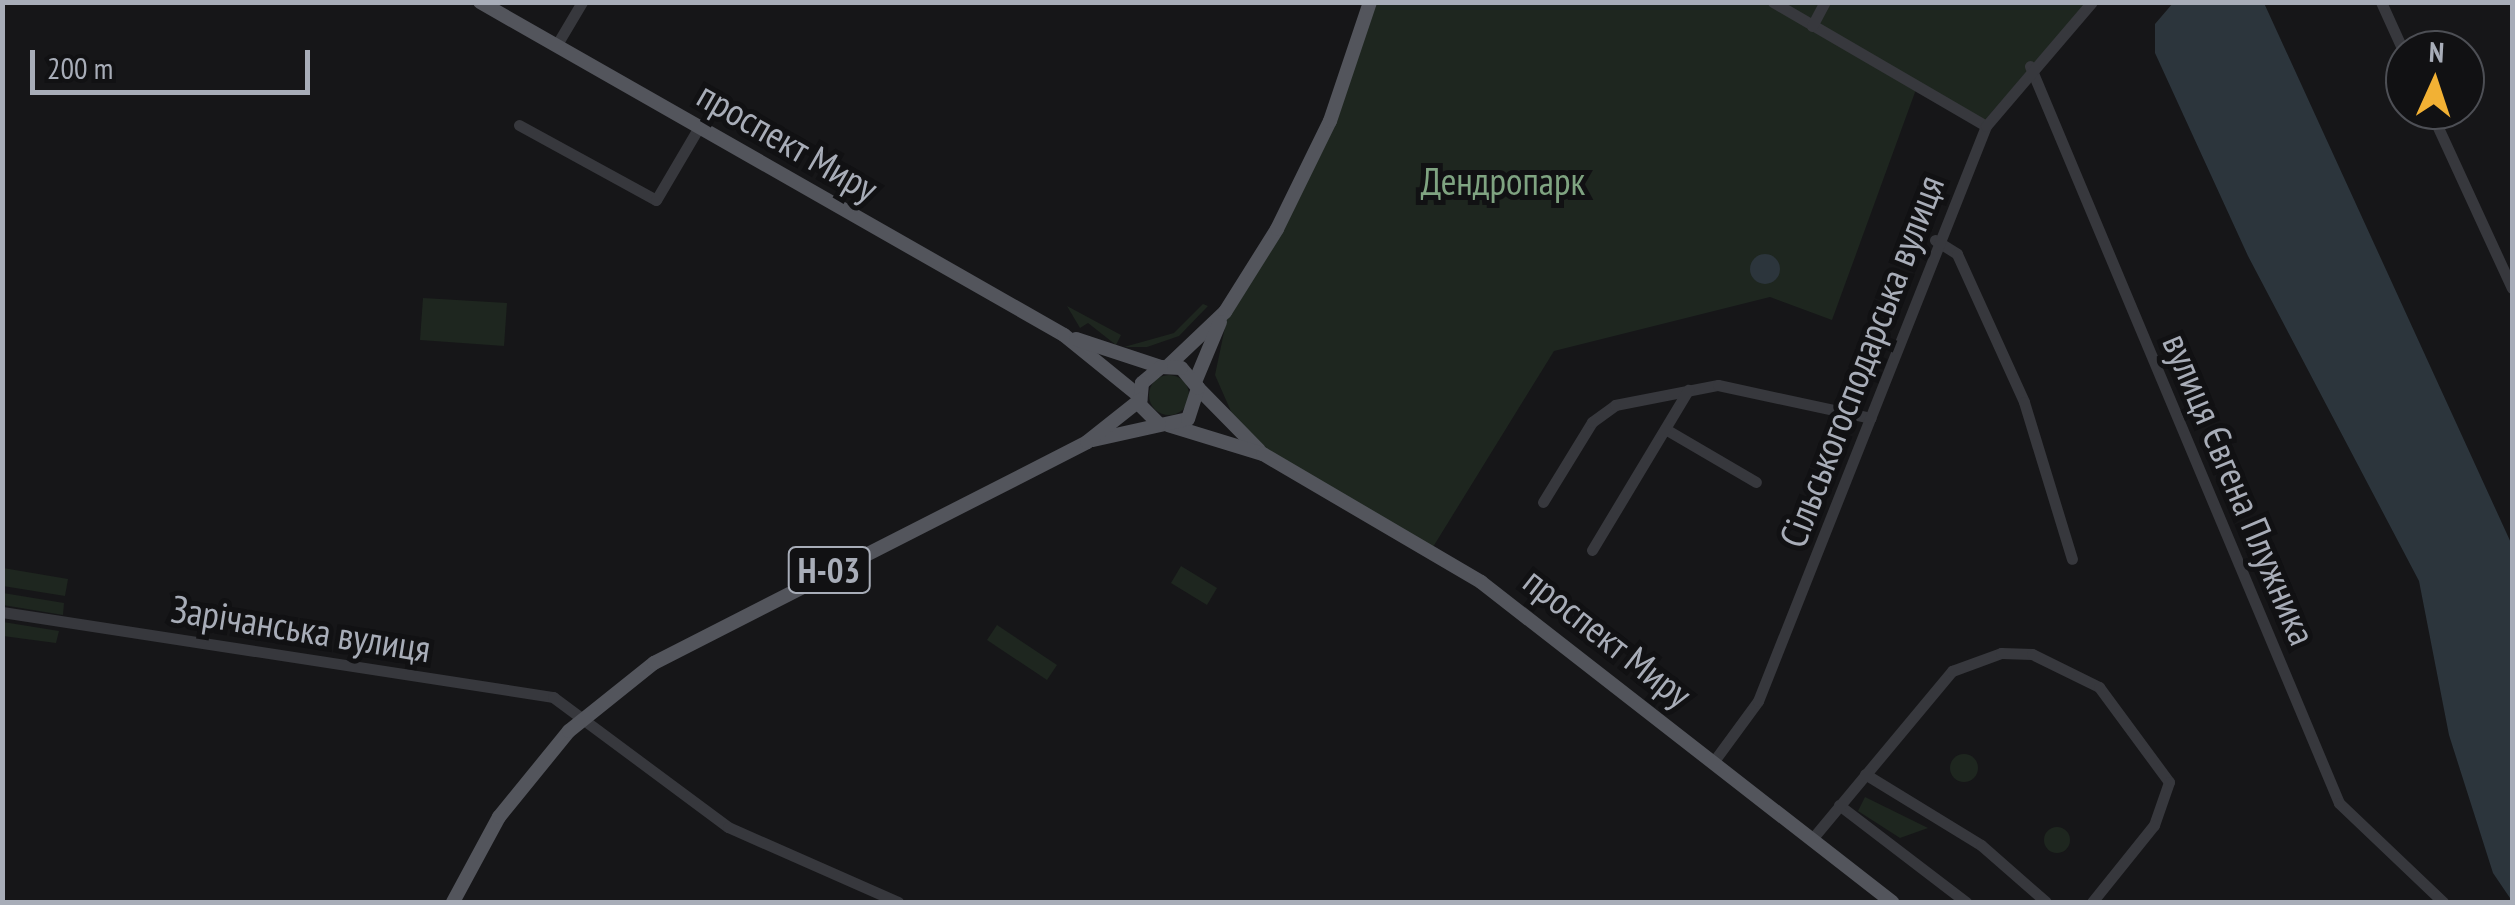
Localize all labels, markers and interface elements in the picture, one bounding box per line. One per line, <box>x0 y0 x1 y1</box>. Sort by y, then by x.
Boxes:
scale bar <box>35 30 315 92</box>
north arrow <box>2385 30 2485 130</box>
text: N <box>2428 33 2445 70</box>
text: 200 m <box>47 48 113 87</box>
street label: проспект Миру <box>690 71 886 211</box>
park label: Дендропарк <box>1421 158 1585 204</box>
street label: Сільськогосподарська вулиця <box>1769 169 1953 553</box>
street label: вулиця Євгена Плужника <box>2154 327 2326 651</box>
road number: Н-03 <box>786 540 872 600</box>
street label: проспект Миру <box>1515 557 1701 717</box>
street label: Зарічанська вулиця <box>168 585 434 671</box>

